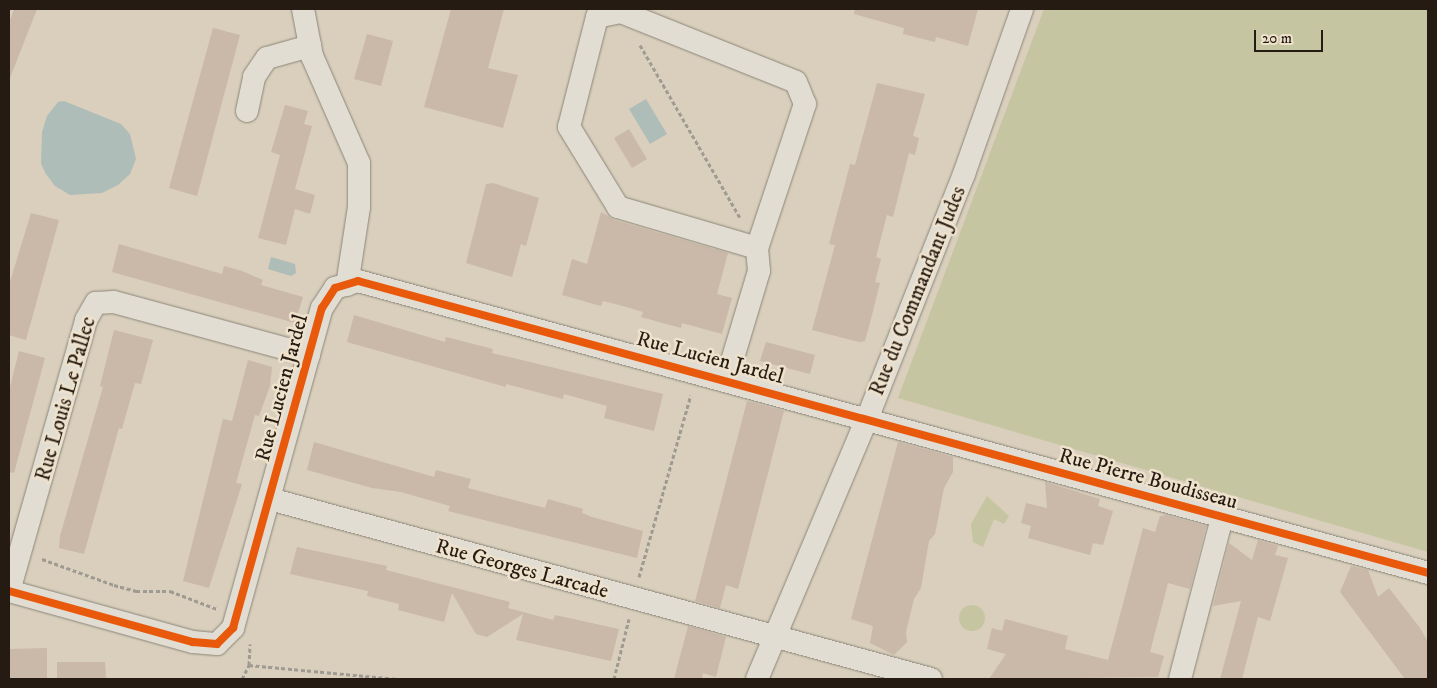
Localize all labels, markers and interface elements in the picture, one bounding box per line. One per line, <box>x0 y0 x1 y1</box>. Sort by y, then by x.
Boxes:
scale bar <box>1257 20 1326 52</box>
text: 20 m <box>1262 29 1292 48</box>
street label: Rue du Commandant Judes <box>864 183 972 399</box>
street label: Rue Lucien Jardel <box>250 312 314 464</box>
street label: Rue Louis Le Pallec <box>31 314 101 484</box>
street label: Rue Lucien Jardel <box>634 326 786 390</box>
street label: Rue Pierre Boudisseau <box>1056 443 1240 515</box>
street label: Rue Georges Larcade <box>433 534 611 604</box>

